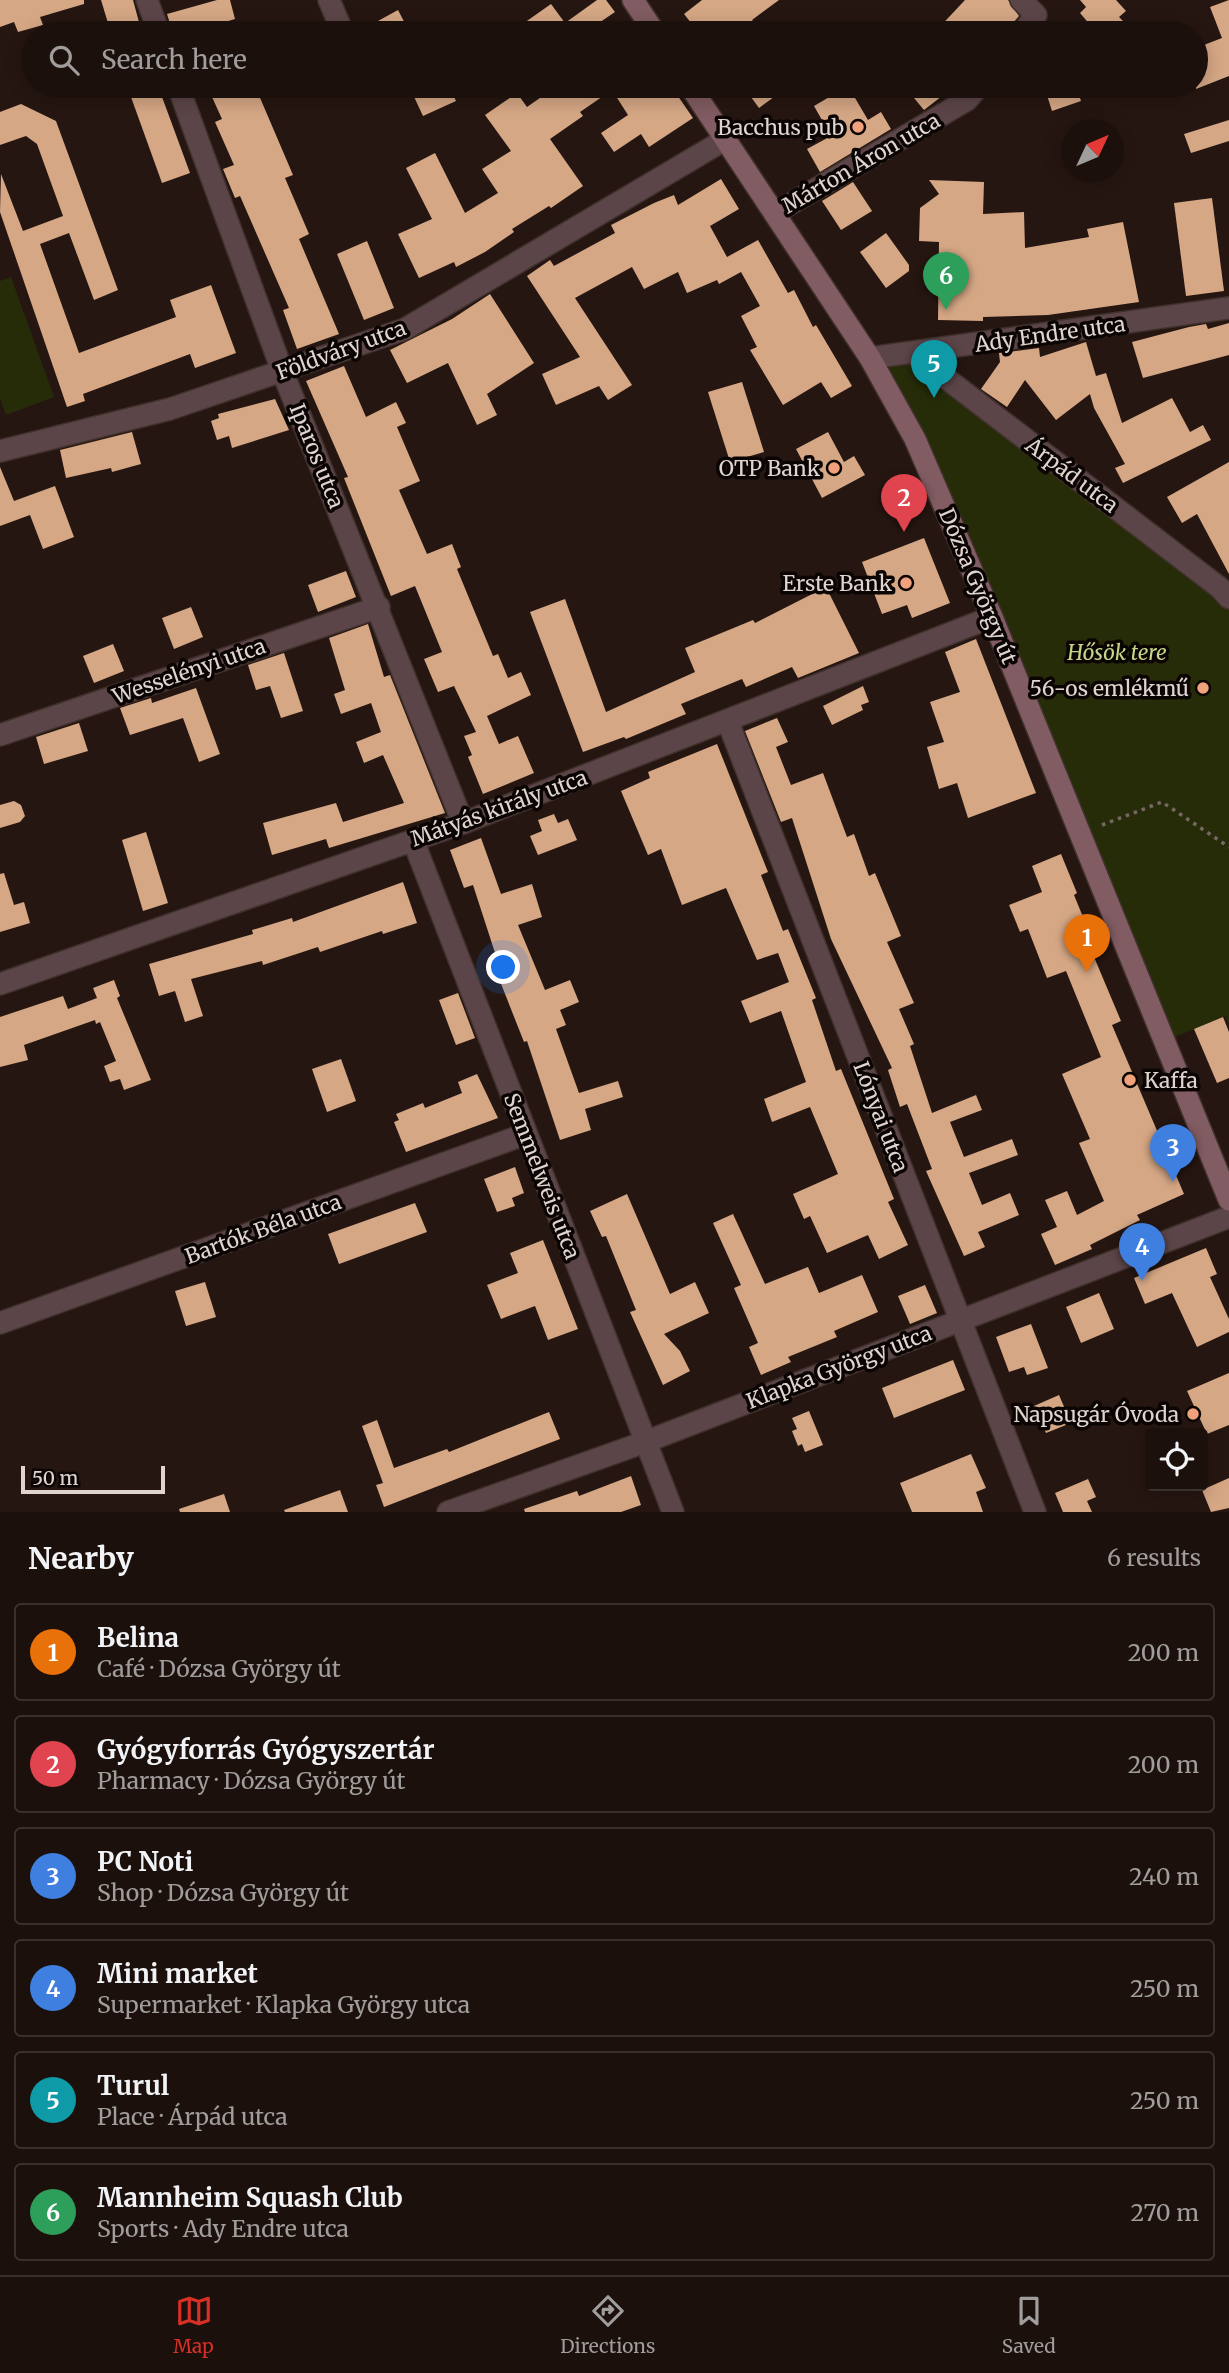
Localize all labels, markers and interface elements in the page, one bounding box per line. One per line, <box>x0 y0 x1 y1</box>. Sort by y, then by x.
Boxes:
search box <box>21 21 1208 98</box>
icon: search <box>45 41 83 79</box>
text: Search here <box>101 43 247 76</box>
street label: Márton Áron utca <box>777 106 945 219</box>
place label: Bacchus pub <box>717 114 844 141</box>
marker: Bacchus pub <box>850 119 866 135</box>
north arrow <box>1061 119 1124 182</box>
pin: 6 <box>923 252 969 310</box>
street label: Ady Endre utca <box>972 310 1127 358</box>
street label: Földváry utca <box>272 314 410 386</box>
pin: 5 <box>911 340 957 398</box>
street label: Iparos utca <box>284 400 350 512</box>
street label: Árpád utca <box>1020 430 1124 519</box>
place label: OTP Bank <box>719 455 821 482</box>
marker: OTP Bank <box>826 460 842 476</box>
pin: 2 <box>881 474 927 532</box>
street label: Dózsa György út <box>933 504 1023 668</box>
place label: Erste Bank <box>782 570 893 597</box>
marker: Erste Bank <box>898 575 914 591</box>
street label: Wesselényi utca <box>108 632 269 710</box>
park label: Hősök tere <box>1066 639 1167 666</box>
place label: 56-os emlékmű <box>1030 675 1189 702</box>
marker: 56-os emlékmű <box>1195 680 1211 696</box>
street label: Mátyás király utca <box>407 764 591 852</box>
pin: 1 <box>1064 914 1110 972</box>
your location <box>486 950 520 984</box>
street label: Lónyai utca <box>848 1058 914 1176</box>
place label: Kaffa <box>1144 1067 1198 1094</box>
marker: Kaffa <box>1122 1072 1138 1088</box>
street label: Semmelweis utca <box>498 1089 586 1263</box>
pin: 3 <box>1150 1124 1196 1182</box>
street label: Bartók Béla utca <box>181 1188 345 1270</box>
pin: 4 <box>1119 1223 1165 1281</box>
street label: Klapka György utca <box>743 1319 935 1415</box>
place label: Napsugár Óvoda <box>1013 1401 1179 1428</box>
marker: Napsugár Óvoda <box>1185 1406 1201 1422</box>
map controls <box>1145 1428 1208 1491</box>
button: locate <box>1145 1428 1208 1491</box>
scale bar <box>21 1463 164 1495</box>
text: 50 m <box>32 1466 78 1490</box>
text: Nearby <box>28 1539 134 1577</box>
text: 6 results <box>1107 1543 1201 1572</box>
text: Belina <box>97 1621 179 1654</box>
text: 1 <box>48 1638 58 1667</box>
text: 200 m <box>1128 1638 1199 1667</box>
text: Café · Dózsa György út <box>97 1654 341 1683</box>
text: Gyógyforrás Gyógyszertár <box>97 1733 435 1766</box>
text: 2 <box>46 1750 60 1779</box>
text: 200 m <box>1128 1750 1199 1779</box>
text: Pharmacy · Dózsa György út <box>97 1766 405 1795</box>
text: PC Noti <box>97 1845 193 1878</box>
text: 3 <box>46 1862 60 1891</box>
text: 240 m <box>1129 1862 1199 1891</box>
text: Shop · Dózsa György út <box>97 1878 349 1907</box>
text: Mini market <box>97 1957 258 1990</box>
text: 4 <box>46 1974 60 2003</box>
text: 250 m <box>1130 1974 1199 2003</box>
text: Supermarket · Klapka György utca <box>97 1990 470 2019</box>
text: Turul <box>97 2069 169 2102</box>
text: 5 <box>46 2086 60 2115</box>
text: 250 m <box>1130 2086 1199 2115</box>
text: Place · Árpád utca <box>97 2102 288 2131</box>
text: Mannheim Squash Club <box>97 2181 403 2214</box>
text: 6 <box>46 2198 60 2227</box>
text: 270 m <box>1131 2198 1199 2227</box>
text: Sports · Ady Endre utca <box>97 2214 349 2243</box>
tab: Map <box>173 2292 214 2358</box>
tab: Directions <box>560 2292 655 2358</box>
tab: Saved <box>1002 2292 1056 2358</box>

